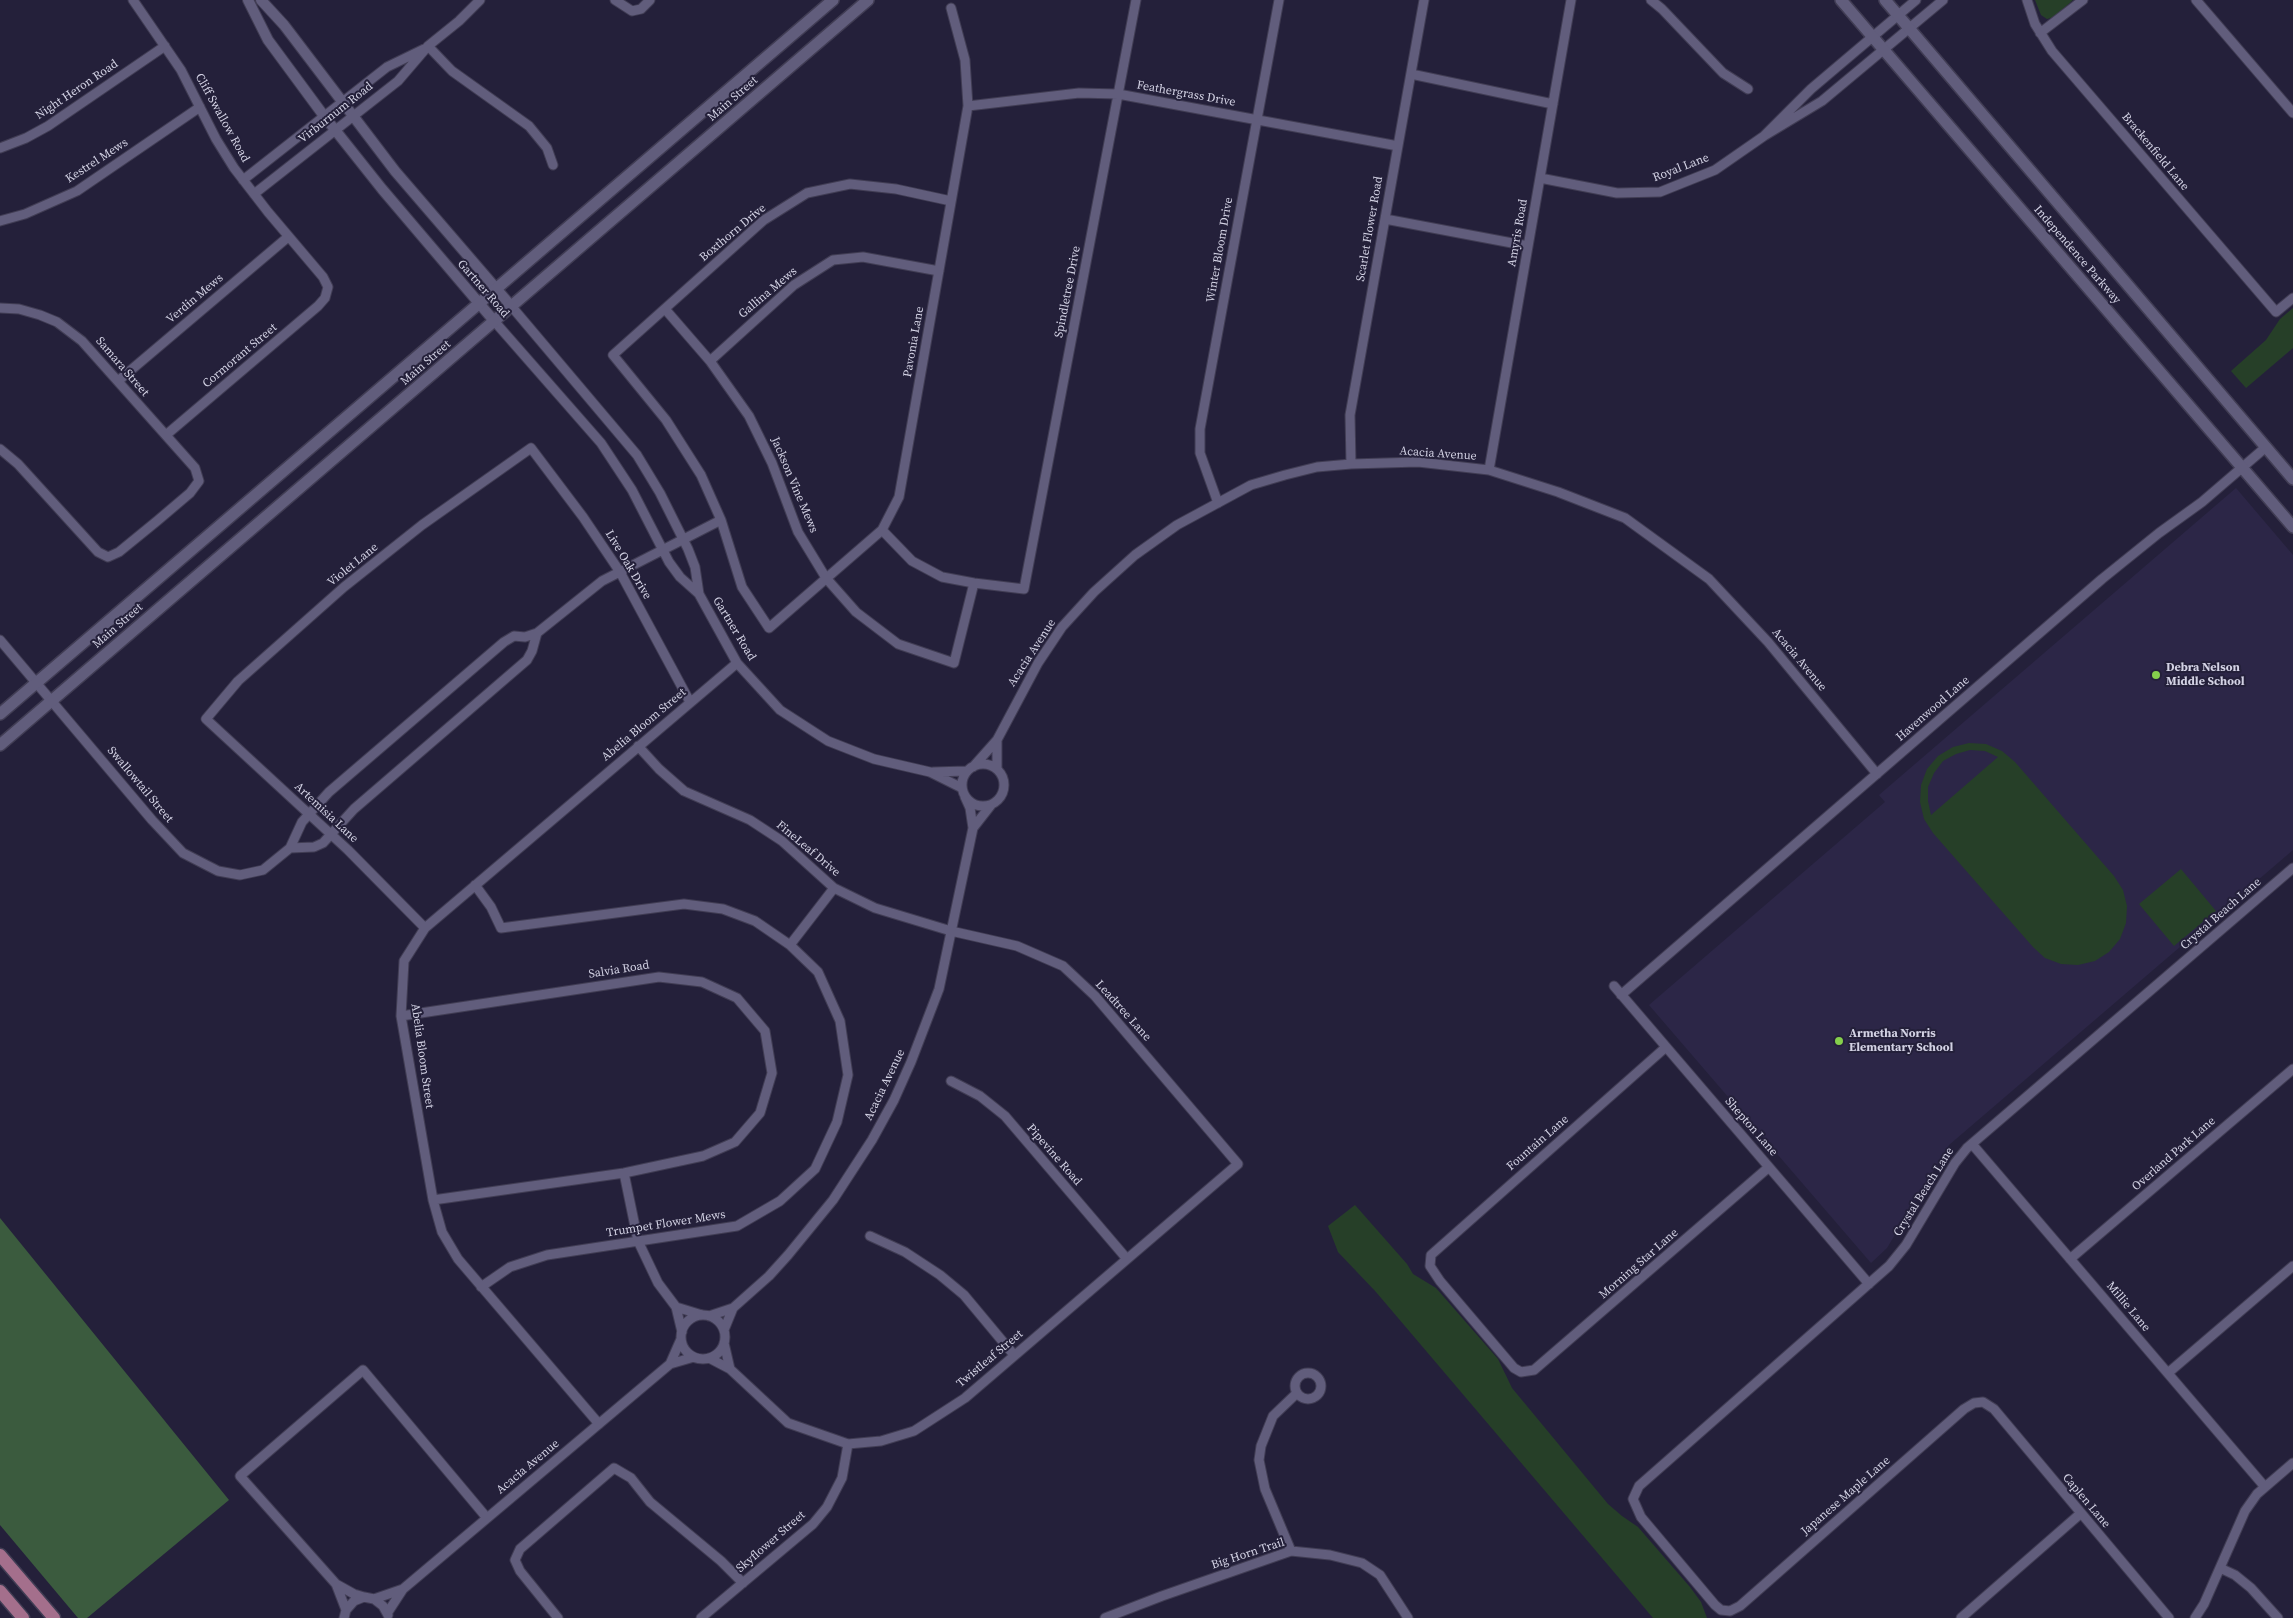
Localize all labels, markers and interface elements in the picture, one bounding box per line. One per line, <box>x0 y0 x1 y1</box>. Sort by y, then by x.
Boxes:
street label: Night Heron Road <box>33 57 121 123</box>
street label: Cliff Swallow Road <box>192 71 252 165</box>
street label: Main Street <box>705 73 761 125</box>
street label: Feathergrass Drive <box>1135 78 1237 110</box>
street label: Virburnum Road <box>296 80 376 146</box>
street label: Brackenfield Lane <box>2118 110 2192 194</box>
street label: Kestrel Mews <box>63 136 131 186</box>
street label: Royal Lane <box>1651 151 1711 185</box>
street label: Scarlet Flower Road <box>1354 175 1386 283</box>
street label: Winter Bloom Drive <box>1204 196 1236 304</box>
street label: Amyris Road <box>1505 198 1531 268</box>
street label: Boxthorn Drive <box>697 201 769 265</box>
street label: Independence Parkway <box>2030 203 2124 307</box>
street label: Spindletree Drive <box>1052 245 1084 339</box>
street label: Gartner Road <box>454 257 512 321</box>
street label: Gallina Mews <box>736 264 800 322</box>
street label: Verdin Mews <box>164 271 226 327</box>
street label: Pavonia Lane <box>901 305 927 379</box>
street label: Cormorant Street <box>200 321 280 391</box>
street label: Samara Street <box>92 334 152 400</box>
street label: Main Street <box>398 337 454 389</box>
street label: Jackson Vine Mews <box>767 435 821 535</box>
street label: Acacia Avenue <box>1399 444 1477 464</box>
street label: Live Oak Drive <box>602 528 654 602</box>
street label: Violet Lane <box>325 540 381 590</box>
street label: Gartner Road <box>709 594 759 664</box>
street label: Main Street <box>90 600 146 652</box>
street label: Acacia Avenue <box>1005 617 1059 689</box>
street label: Acacia Avenue <box>1769 626 1829 694</box>
place label: Debra Nelson Middle School <box>2166 661 2245 689</box>
marker: Debra Nelson Middle School <box>2150 669 2162 681</box>
street label: Havenwood Lane <box>1893 673 1973 745</box>
street label: Abelia Bloom Street <box>599 685 689 765</box>
street label: Swallowtail Street <box>104 744 176 826</box>
street label: Artemisia Lane <box>291 780 361 846</box>
street label: FineLeaf Drive <box>773 818 843 880</box>
street label: Crystal Beach Lane <box>2178 875 2264 953</box>
street label: Salvia Road <box>588 958 650 982</box>
street label: Leadtree Lane <box>1092 978 1154 1044</box>
street label: Abelia Bloom Street <box>408 1003 436 1109</box>
place label: Armetha Norris Elementary School <box>1849 1027 1953 1055</box>
marker: Armetha Norris Elementary School <box>1833 1035 1845 1047</box>
street label: Acacia Avenue <box>862 1047 908 1123</box>
street label: Shepton Lane <box>1722 1095 1780 1159</box>
street label: Fountain Lane <box>1504 1112 1572 1174</box>
street label: Overland Park Lane <box>2129 1114 2219 1194</box>
street label: Pipevine Road <box>1023 1121 1085 1189</box>
street label: Crystal Beach Lane <box>1891 1145 1957 1239</box>
street label: Trumpet Flower Mews <box>605 1207 727 1241</box>
street label: Morning Star Lane <box>1597 1226 1681 1302</box>
street label: Millie Lane <box>2103 1279 2153 1335</box>
street label: Twistleaf Street <box>954 1327 1026 1391</box>
street label: Acacia Avenue <box>494 1437 562 1497</box>
street label: Japanese Maple Lane <box>1799 1453 1893 1539</box>
street label: Caplen Lane <box>2059 1471 2113 1531</box>
street label: Skyflower Street <box>734 1508 808 1576</box>
street label: Big Horn Trail <box>1210 1535 1286 1573</box>

